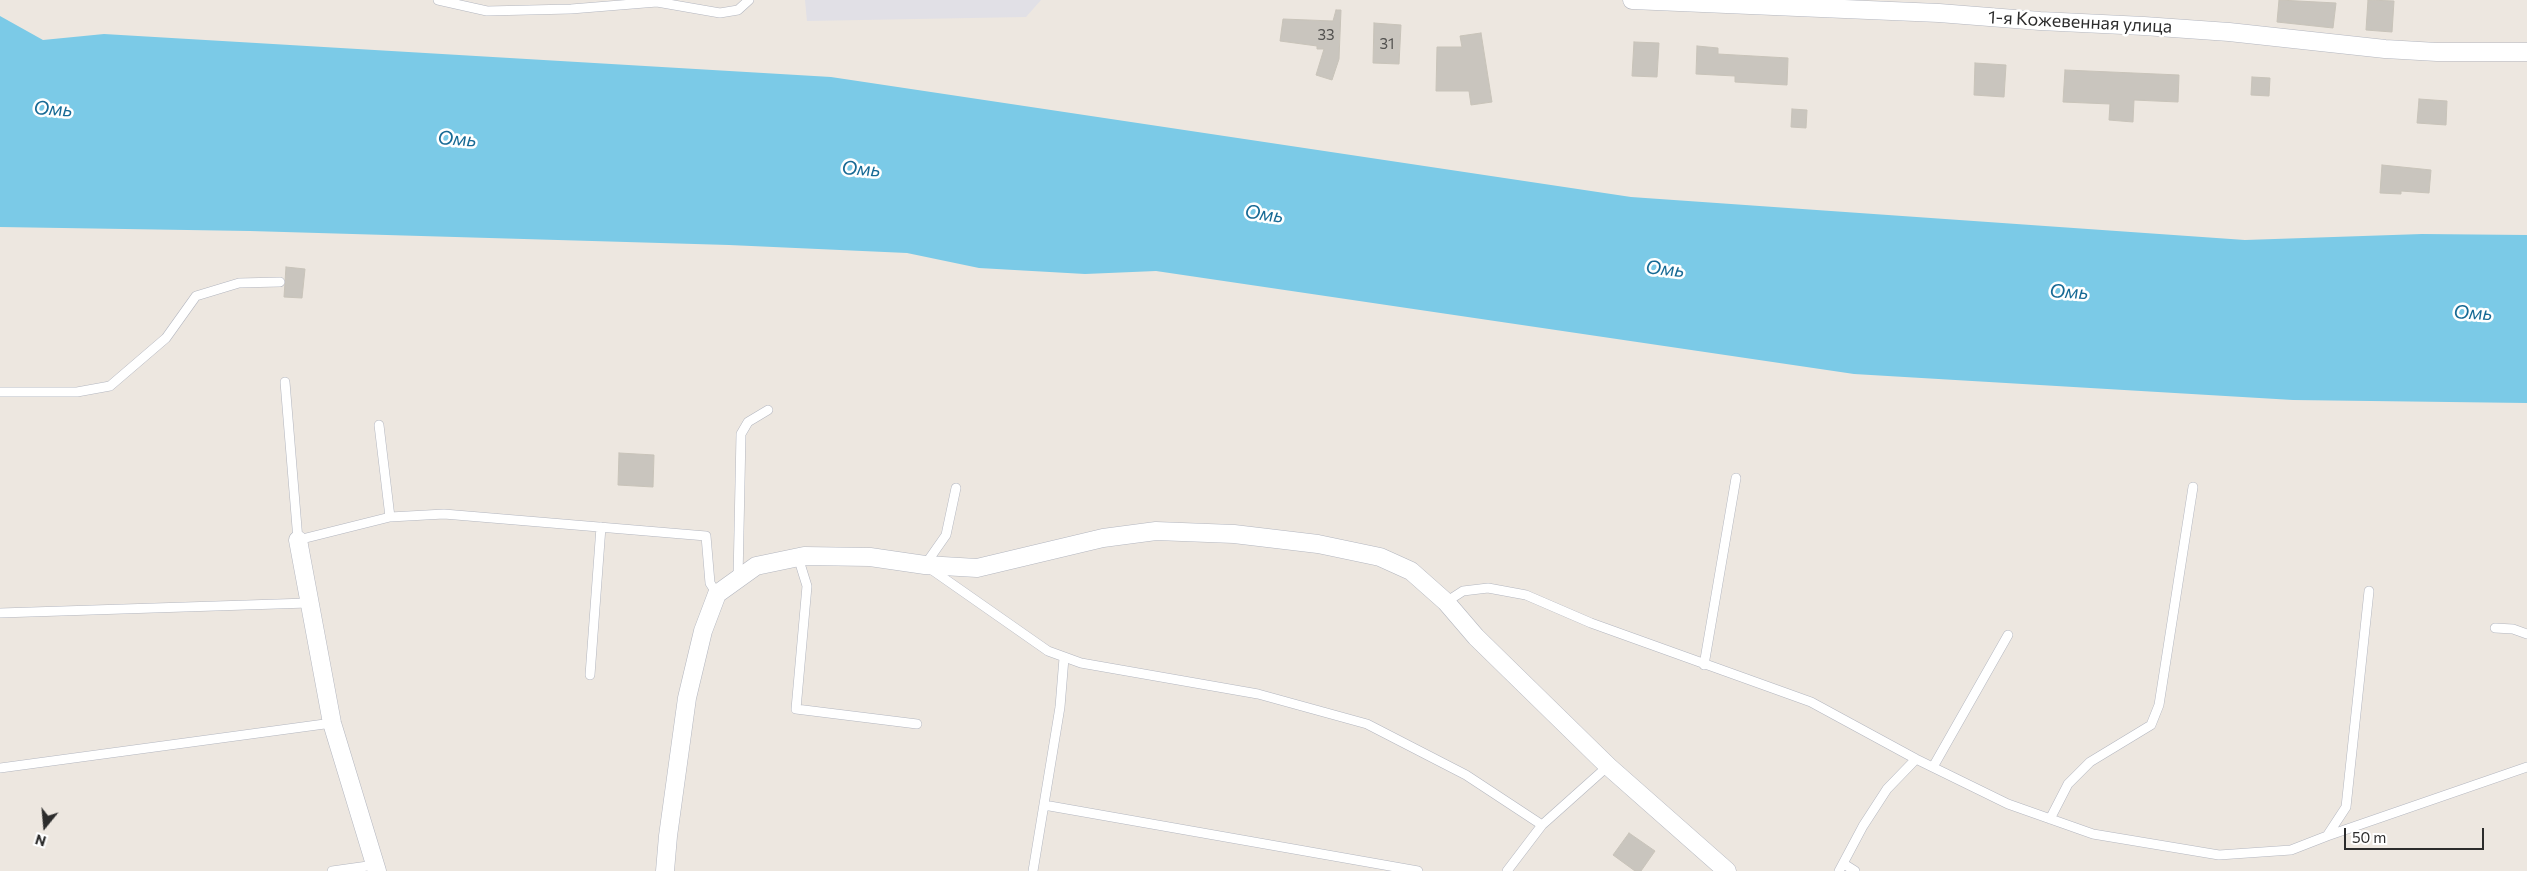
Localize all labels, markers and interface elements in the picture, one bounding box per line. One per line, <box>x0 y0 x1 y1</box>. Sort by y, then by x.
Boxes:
street label: 1-я Кожевенная улица <box>1987 6 2173 38</box>
house number: 33 <box>1317 26 1335 44</box>
house number: 31 <box>1380 35 1394 53</box>
water label: Омь <box>33 96 73 122</box>
water label: Омь <box>437 126 477 152</box>
water label: Омь <box>841 156 881 182</box>
water label: Омь <box>1243 200 1285 228</box>
water label: Омь <box>1645 256 1685 282</box>
water label: Омь <box>2049 280 2089 304</box>
water label: Омь <box>2453 301 2493 325</box>
north arrow <box>20 801 70 851</box>
scale bar <box>2347 818 2487 850</box>
text: 50 m <box>2352 828 2386 846</box>
text: N <box>33 831 48 850</box>

